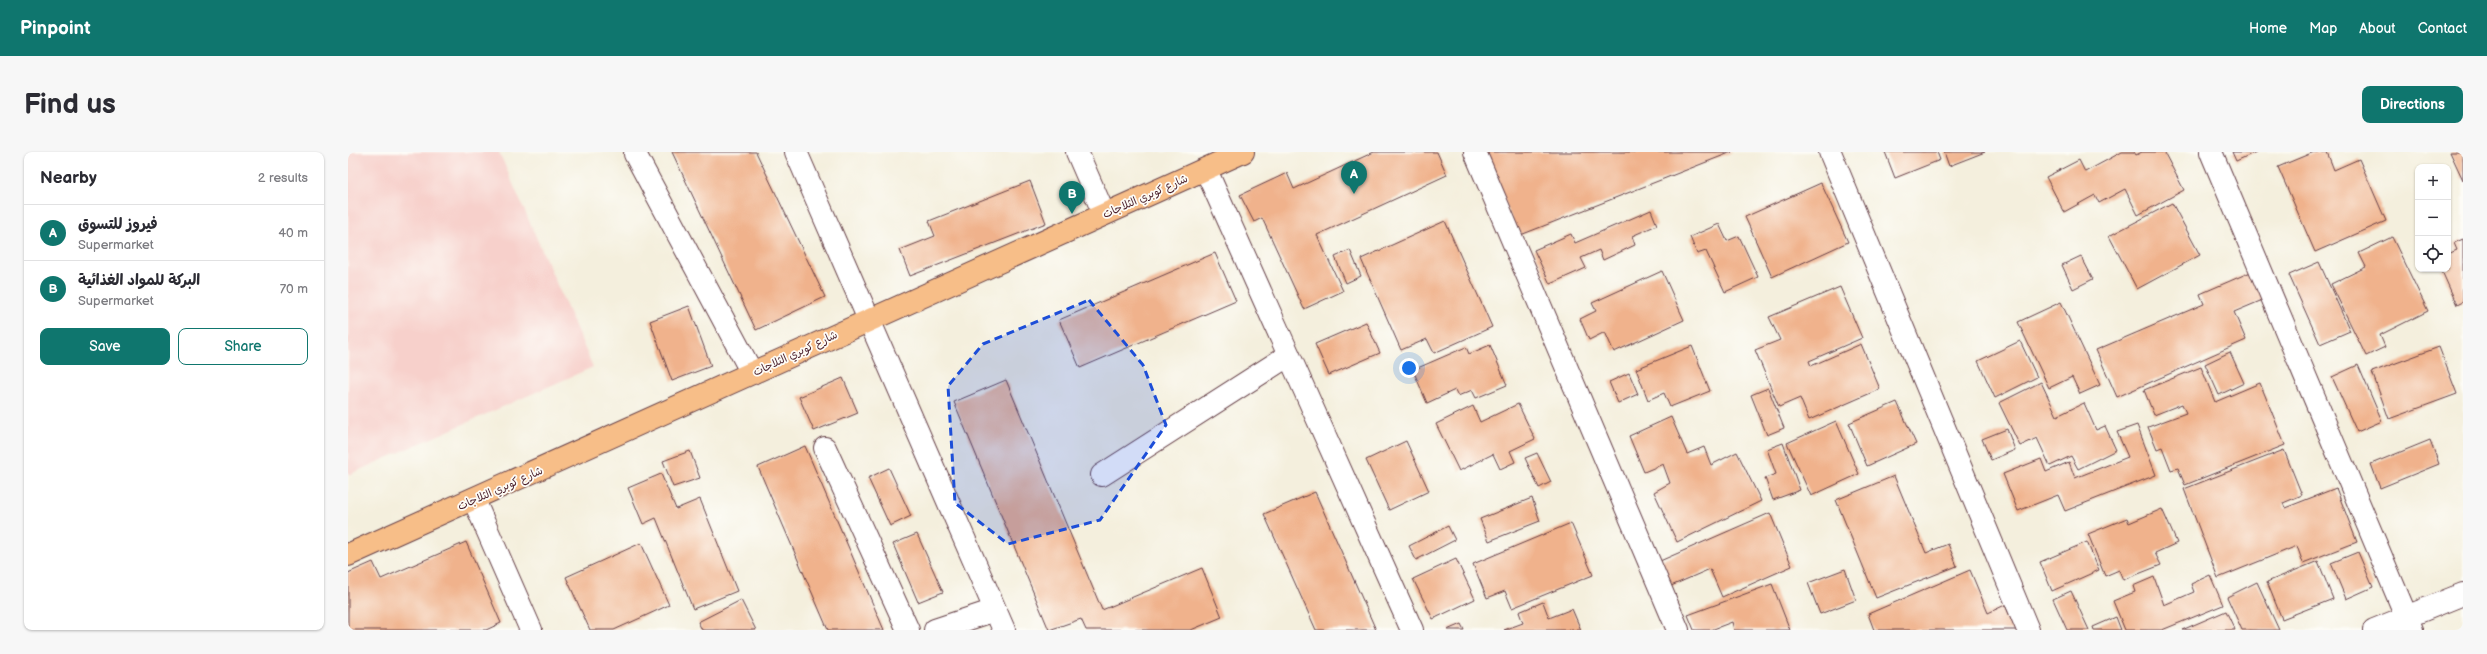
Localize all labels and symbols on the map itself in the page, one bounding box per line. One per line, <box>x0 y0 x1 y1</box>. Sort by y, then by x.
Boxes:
pin: A <box>1341 161 1367 194</box>
street label: شارع كوبري الثلاجات <box>1101 172 1191 223</box>
pin: B <box>1059 181 1085 214</box>
street label: شارع كوبري الثلاجات <box>751 328 840 381</box>
your location <box>1399 358 1419 378</box>
street label: شارع كوبري الثلاجات <box>456 464 546 515</box>

